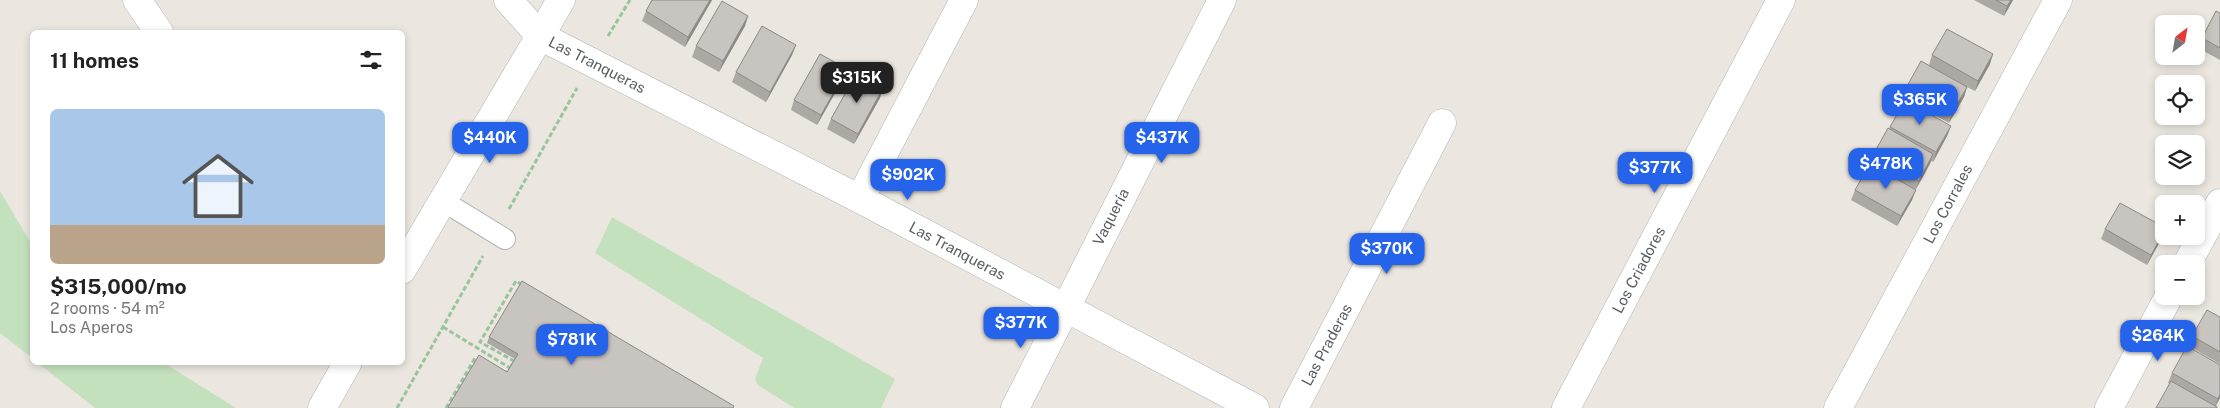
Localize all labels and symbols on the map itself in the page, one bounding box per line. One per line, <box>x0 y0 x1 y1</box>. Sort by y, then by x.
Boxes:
north arrow <box>2155 15 2205 65</box>
street label: Las Tranqueras <box>546 33 648 96</box>
pin: $315K <box>822 62 892 104</box>
pin: $365K <box>1885 84 1955 126</box>
pin: $440K <box>455 121 525 164</box>
pin: $437K <box>1127 121 1197 164</box>
pin: $478K <box>1851 148 1921 190</box>
pin: $377K <box>1620 152 1690 194</box>
pin: $902K <box>873 158 943 201</box>
street label: Los Corrales <box>1920 161 1975 246</box>
street label: Vaquería <box>1089 185 1132 248</box>
street label: Las Tranqueras <box>906 218 1008 283</box>
street label: Los Criadores <box>1609 224 1668 316</box>
pin: $370K <box>1352 232 1422 275</box>
street label: Las Praderas <box>1298 301 1355 389</box>
pin: $377K <box>986 306 1056 349</box>
pin: $264K <box>2123 320 2193 362</box>
pin: $781K <box>537 324 607 366</box>

